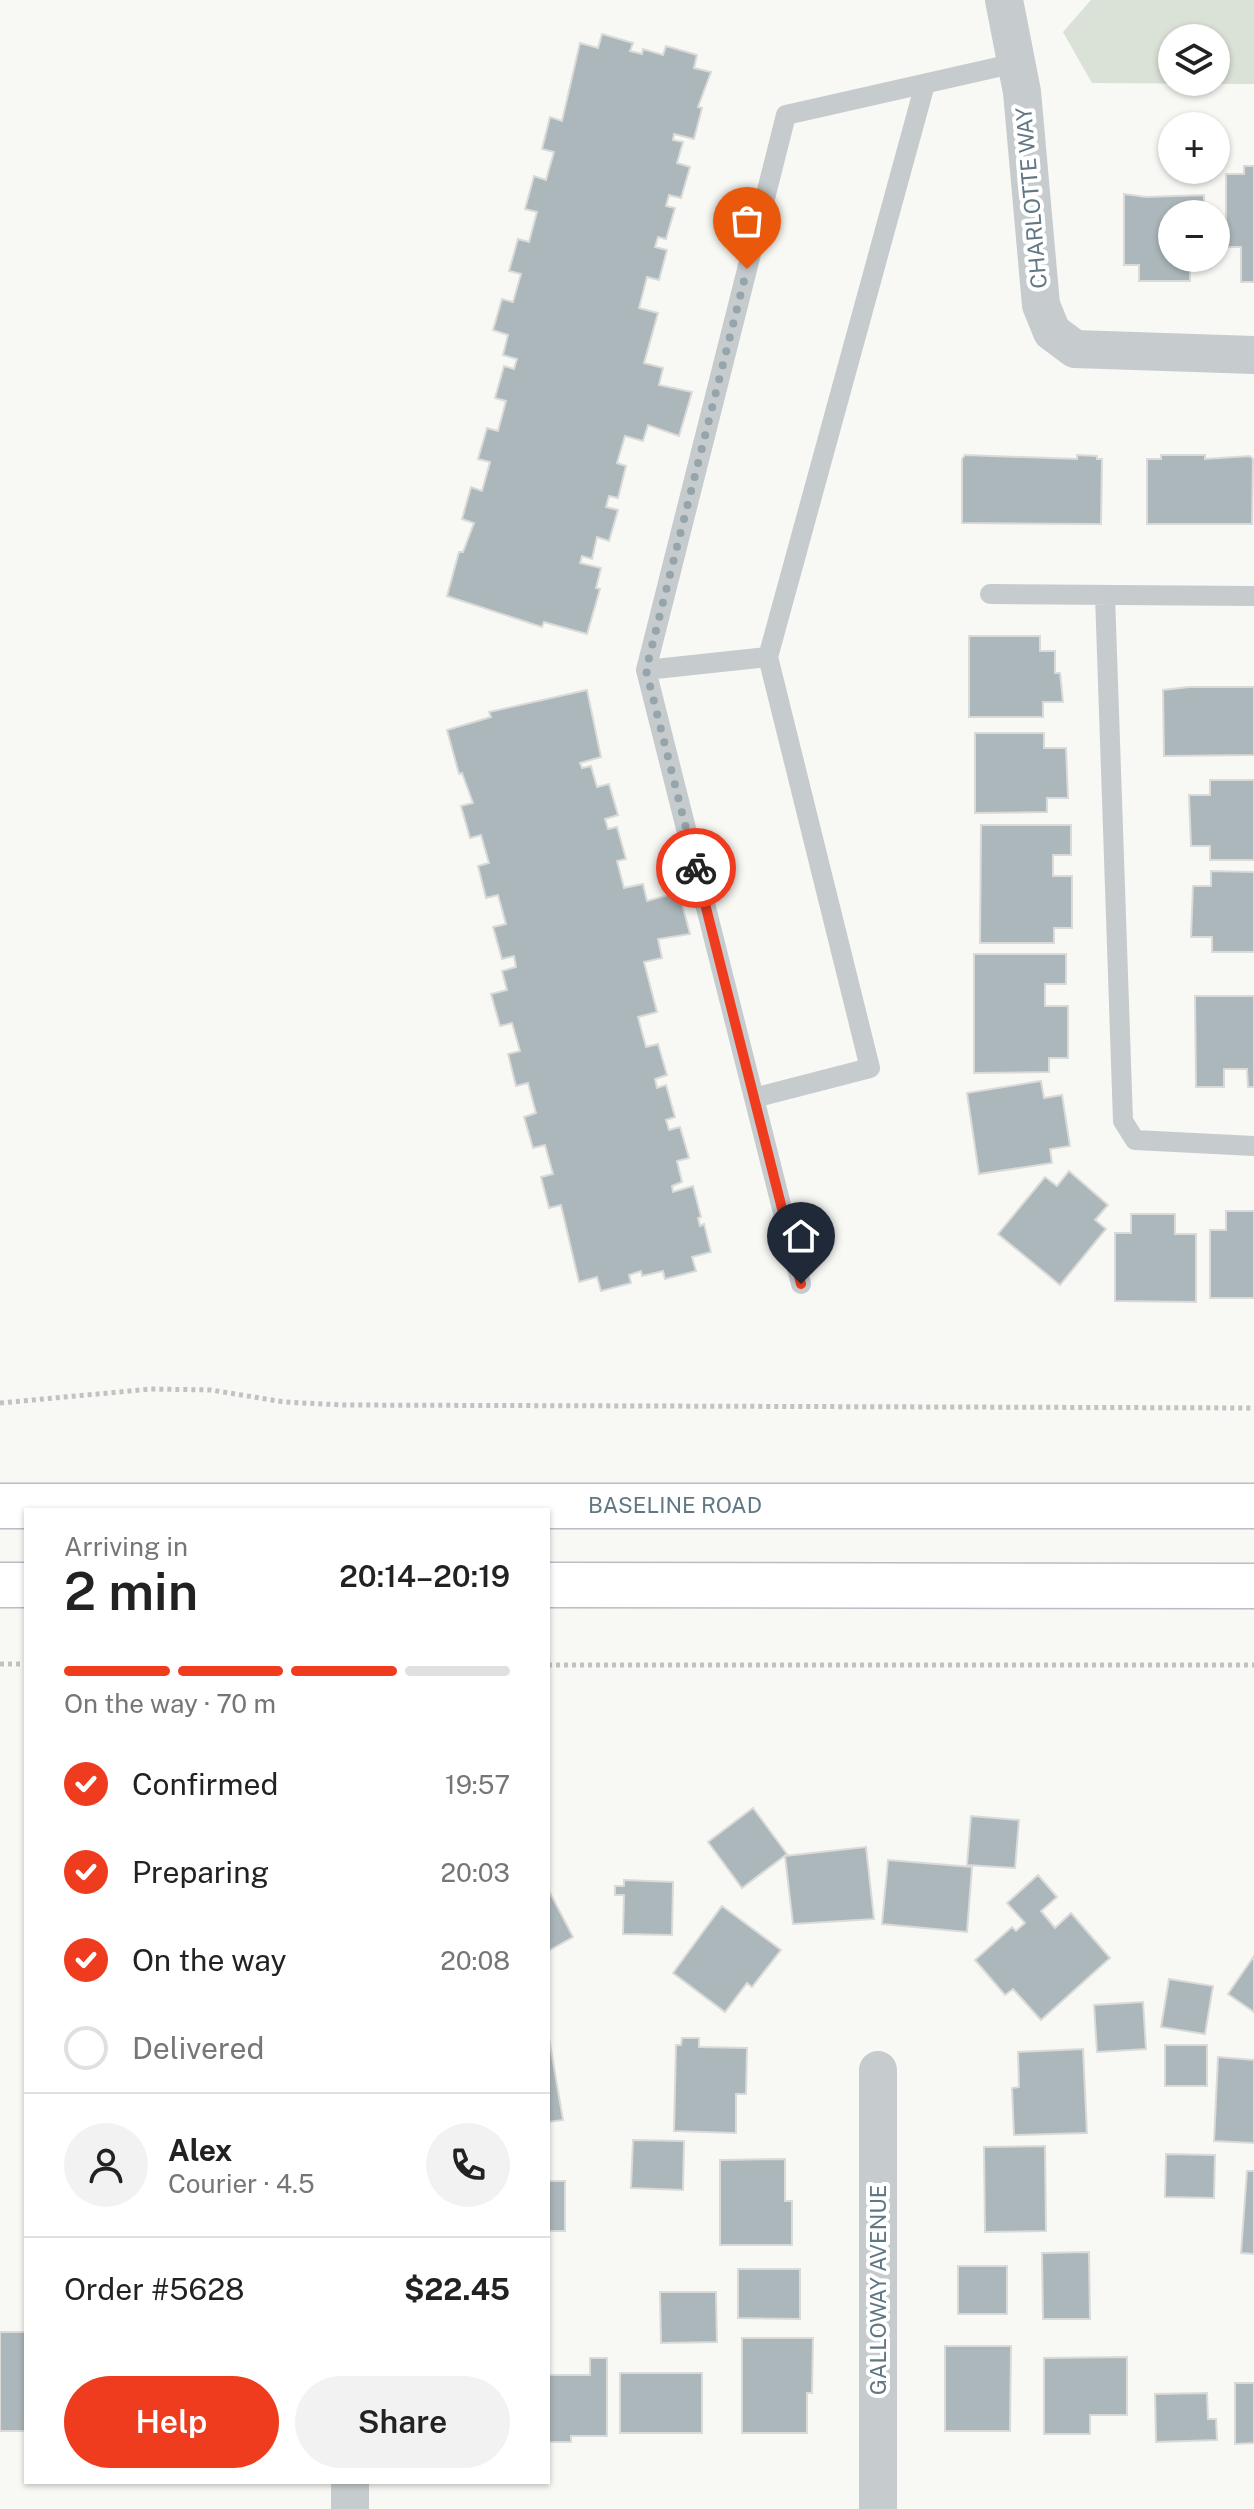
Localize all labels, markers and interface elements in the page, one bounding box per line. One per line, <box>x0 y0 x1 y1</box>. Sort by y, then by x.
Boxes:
map controls <box>1158 24 1230 272</box>
button: layers <box>1158 24 1230 96</box>
street label: CHARLOTTE WAY <box>1010 106 1052 290</box>
button: + <box>1158 112 1230 184</box>
pin <box>713 187 781 269</box>
icon: bag <box>725 199 769 243</box>
button: − <box>1158 200 1230 272</box>
courier <box>656 828 736 908</box>
icon: bike <box>674 846 718 890</box>
pin <box>767 1202 835 1284</box>
icon: home <box>779 1214 823 1258</box>
street label: BASELINE ROAD <box>588 1492 762 1518</box>
text: Arriving in <box>64 1531 188 1562</box>
text: 20:14–20:19 <box>339 1558 510 1594</box>
text: 2 min <box>64 1561 198 1622</box>
text: On the way · 70 m <box>64 1688 276 1719</box>
icon: check <box>64 1762 108 1806</box>
text: Confirmed <box>132 1766 278 1802</box>
text: 19:57 <box>445 1769 510 1800</box>
icon: check <box>64 1850 108 1894</box>
text: Preparing <box>132 1854 269 1890</box>
text: 20:03 <box>441 1857 510 1888</box>
icon: check <box>64 1938 108 1982</box>
text: On the way <box>132 1942 286 1978</box>
text: 20:08 <box>440 1945 510 1976</box>
text: Delivered <box>132 2030 264 2066</box>
button: person <box>64 2123 148 2207</box>
button: phone <box>426 2123 510 2207</box>
text: Alex <box>168 2132 232 2168</box>
text: Courier · 4.5 <box>168 2168 315 2199</box>
street label: GALLOWAY AVENUE <box>865 2185 891 2395</box>
text: Order #5628 <box>64 2271 245 2307</box>
text: $22.45 <box>404 2271 510 2307</box>
button: Help <box>64 2376 279 2468</box>
button: Share <box>295 2376 510 2468</box>

